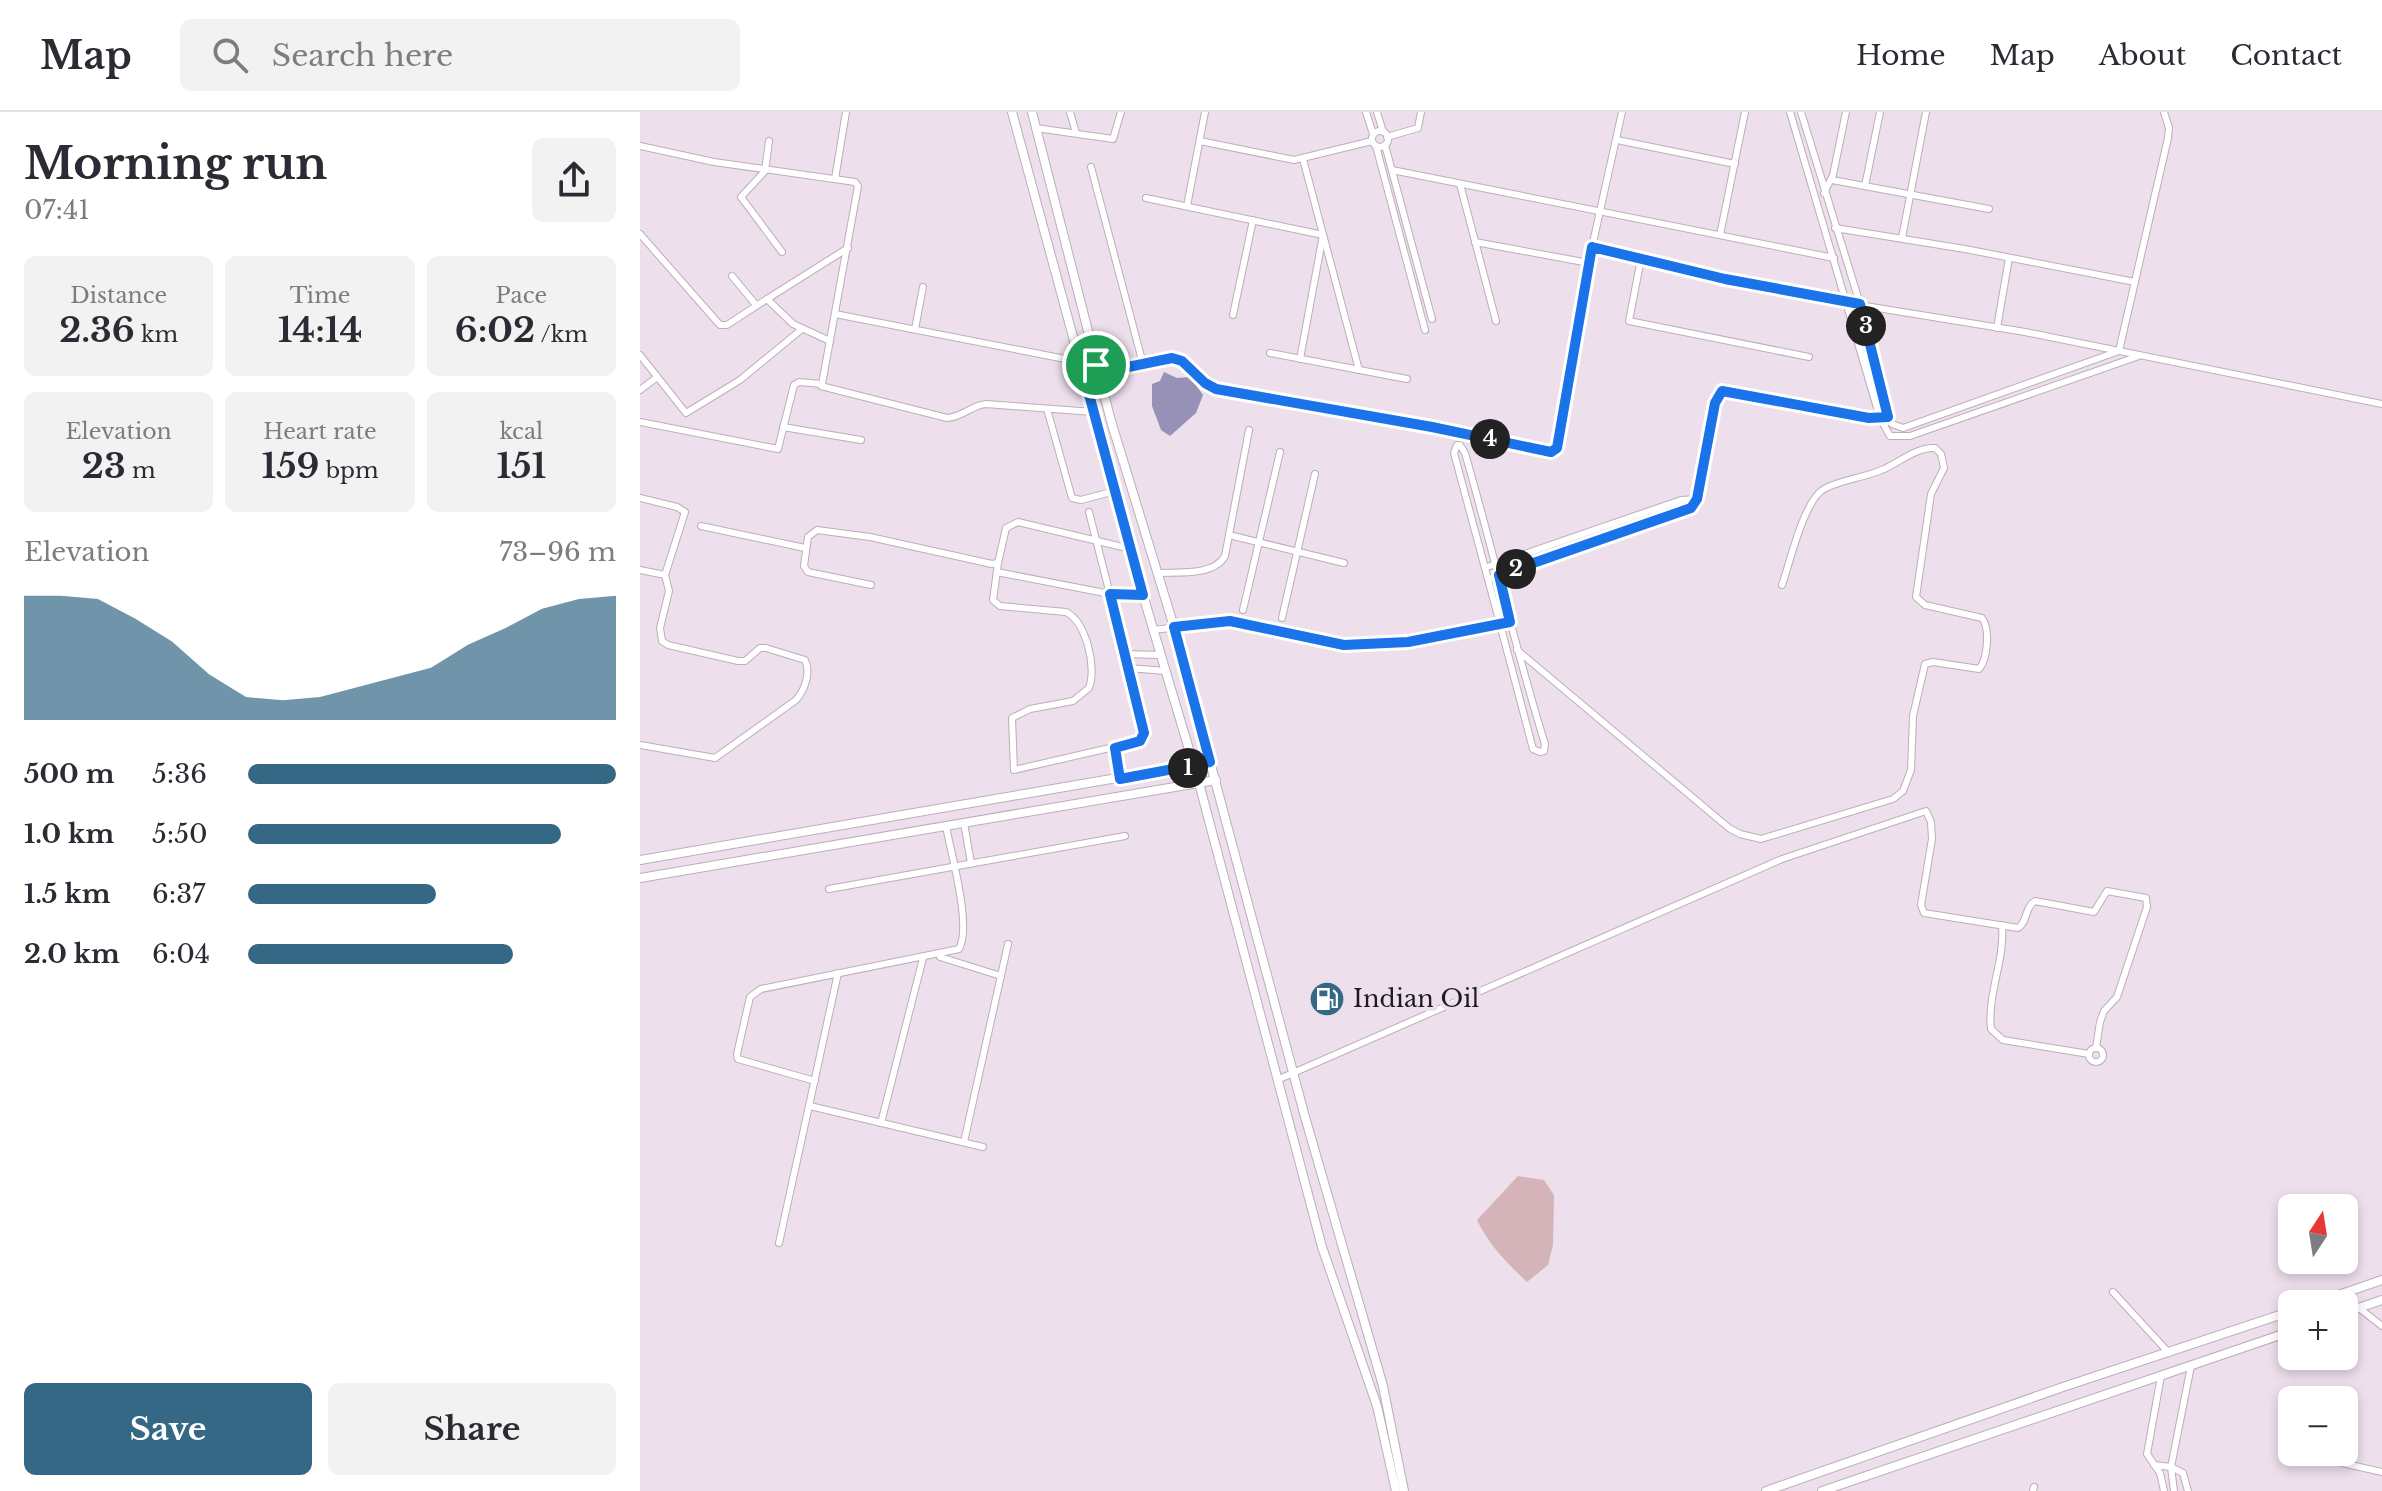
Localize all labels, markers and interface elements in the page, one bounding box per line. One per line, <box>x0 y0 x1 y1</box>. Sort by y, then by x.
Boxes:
search box <box>180 19 740 91</box>
text: Map <box>40 32 132 79</box>
icon: search <box>208 33 252 77</box>
text: Search here <box>272 37 453 74</box>
text: Home <box>1856 38 1946 73</box>
text: Map <box>1990 38 2055 73</box>
text: About <box>2099 38 2186 73</box>
text: Contact <box>2230 38 2342 73</box>
text: Morning run <box>24 136 327 191</box>
button: share <box>532 138 616 222</box>
text: 07:41 <box>24 194 90 226</box>
text: Distance <box>70 282 167 309</box>
text: Time <box>290 282 350 309</box>
text: Pace <box>496 282 547 309</box>
pin: 3 <box>1846 306 1886 346</box>
text: 2.36 <box>59 309 135 351</box>
text: 14:14 <box>278 309 362 351</box>
text: 6:02 <box>455 309 535 351</box>
text: 3 <box>1859 312 1873 339</box>
text: km <box>135 321 178 348</box>
text: /km <box>535 321 588 348</box>
pin <box>1062 331 1130 399</box>
icon: arrive <box>1074 343 1118 387</box>
text: Elevation <box>66 418 172 445</box>
text: Heart rate <box>263 418 377 445</box>
text: kcal <box>499 418 543 445</box>
pin: 4 <box>1470 419 1510 459</box>
text: 4 <box>1483 425 1497 452</box>
text: 23 <box>82 445 126 487</box>
text: 159 <box>261 445 319 487</box>
text: 151 <box>496 445 546 487</box>
text: m <box>126 457 156 484</box>
text: bpm <box>319 457 379 484</box>
text: Elevation <box>24 536 150 568</box>
text: 73–96 m <box>499 536 616 568</box>
pin: 2 <box>1496 549 1536 589</box>
text: 2 <box>1509 555 1523 582</box>
pin: 1 <box>1168 748 1208 788</box>
text: 1 <box>1183 754 1193 781</box>
text: 500 m <box>24 758 114 790</box>
text: 5:36 <box>152 758 207 790</box>
text: 1.0 km <box>24 818 114 850</box>
text: 5:50 <box>152 818 208 850</box>
text: 1.5 km <box>24 878 111 910</box>
text: 6:37 <box>152 878 205 910</box>
text: 2.0 km <box>24 938 120 970</box>
text: 6:04 <box>152 938 210 970</box>
fuel station icon: Indian Oil <box>1308 980 1346 1018</box>
place label: Indian Oil <box>1353 984 1479 1013</box>
north arrow <box>2278 1194 2358 1274</box>
map controls <box>2278 1194 2358 1466</box>
button: + <box>2278 1290 2358 1370</box>
button: Save <box>24 1383 312 1475</box>
button: Share <box>328 1383 616 1475</box>
button: − <box>2278 1386 2358 1466</box>

